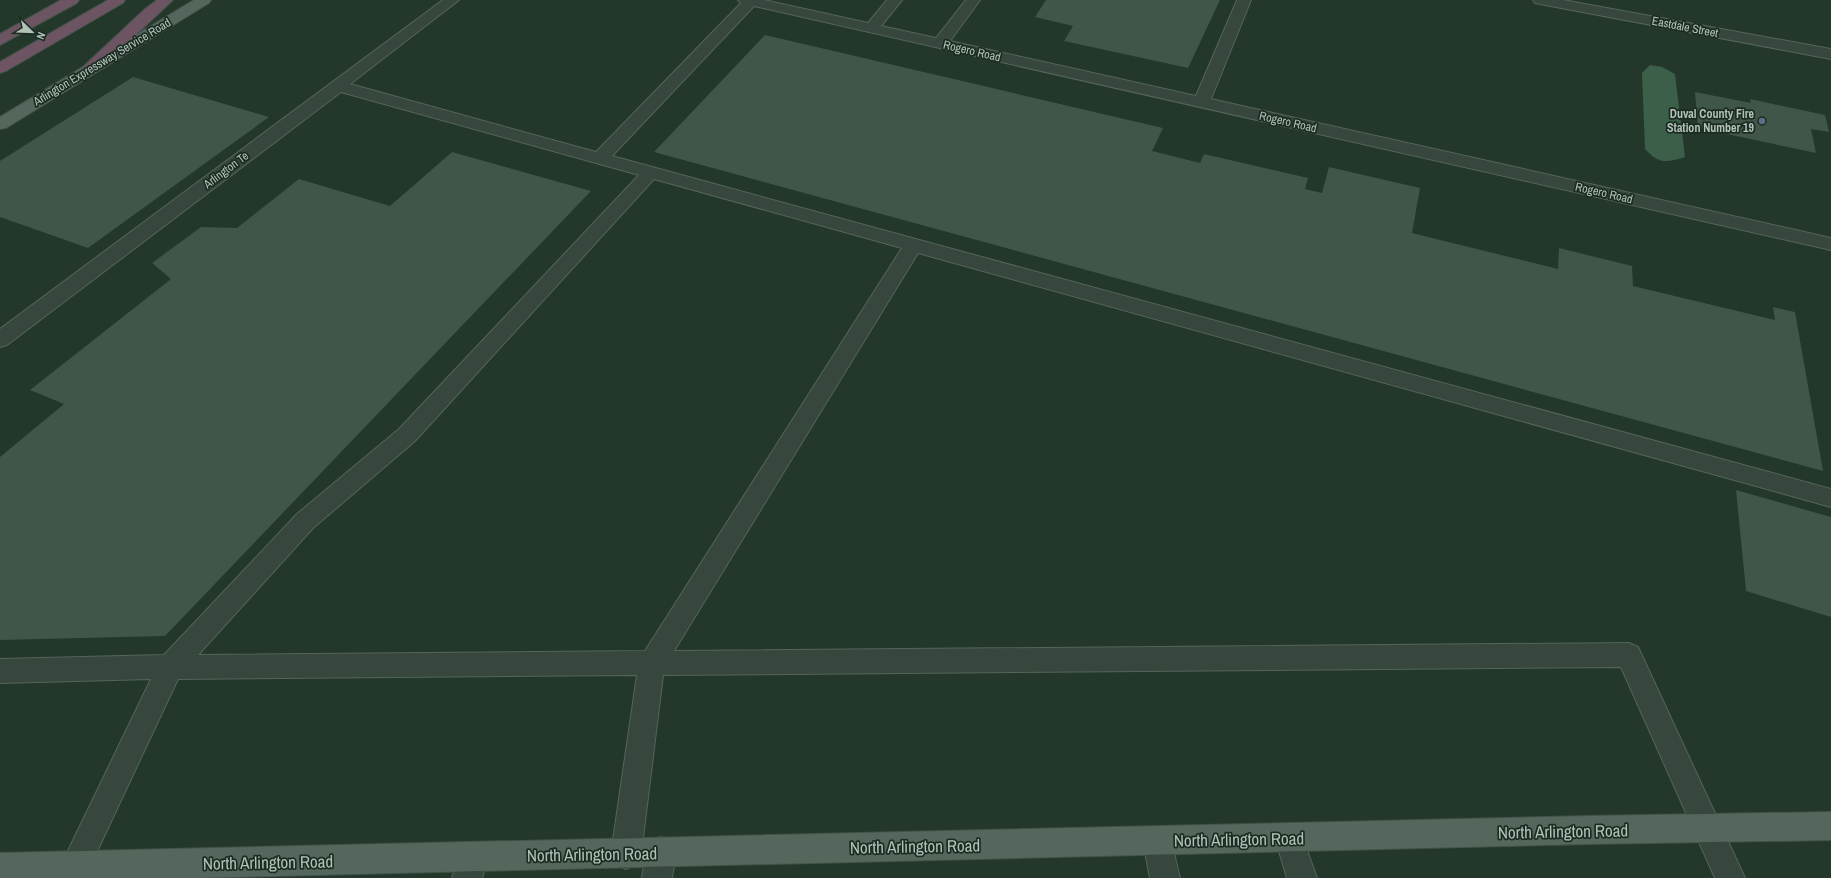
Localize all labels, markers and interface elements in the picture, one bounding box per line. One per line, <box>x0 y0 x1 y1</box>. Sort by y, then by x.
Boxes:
north arrow <box>12 12 52 52</box>
street label: Eastdale Street <box>1650 13 1720 41</box>
street label: Arlington Expressway Service Road <box>30 15 174 110</box>
text: N <box>33 30 49 42</box>
street label: Rogero Road <box>942 37 1002 65</box>
place label: Duval County Fire Station Number 19 <box>1667 106 1755 136</box>
street label: Rogero Road <box>1258 108 1318 136</box>
marker: Duval County Fire Station Number 19 <box>1757 116 1767 126</box>
street label: Arlington Te <box>199 148 252 193</box>
street label: Rogero Road <box>1574 179 1634 207</box>
street label: North Arlington Road <box>1498 818 1628 844</box>
street label: North Arlington Road <box>1174 826 1304 852</box>
street label: North Arlington Road <box>850 833 980 859</box>
street label: North Arlington Road <box>527 841 657 867</box>
street label: North Arlington Road <box>203 849 333 875</box>

